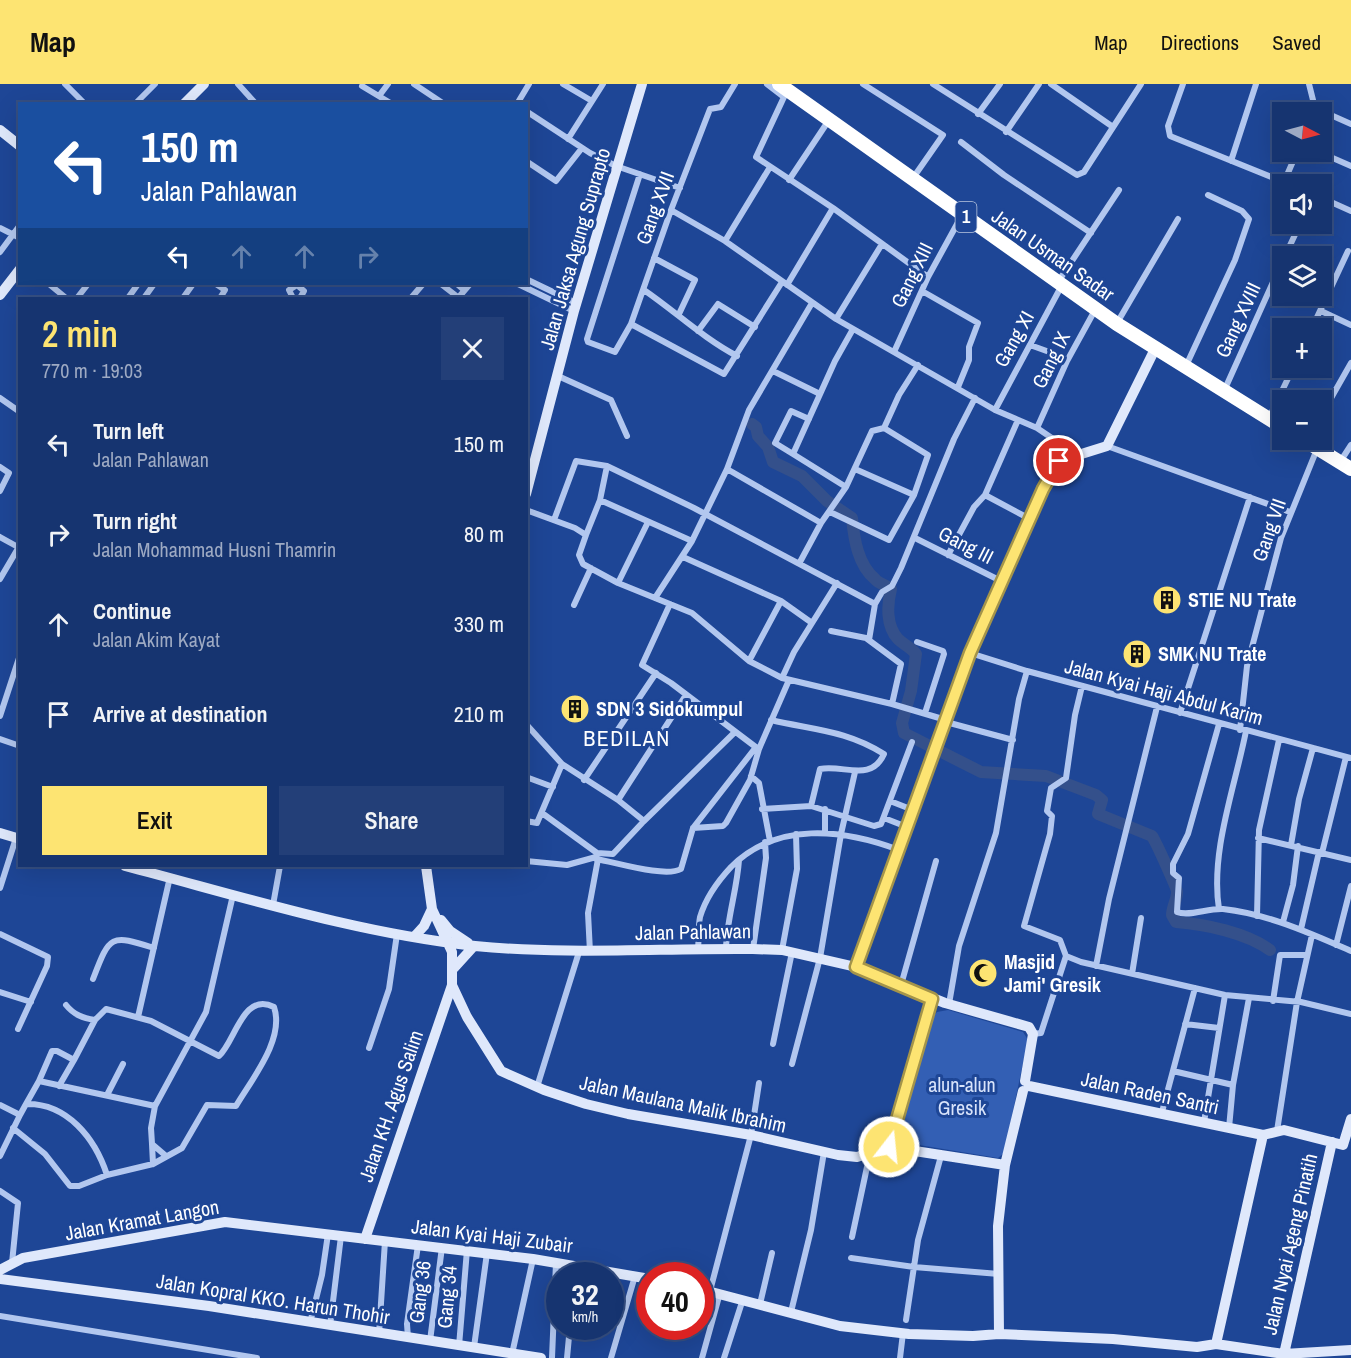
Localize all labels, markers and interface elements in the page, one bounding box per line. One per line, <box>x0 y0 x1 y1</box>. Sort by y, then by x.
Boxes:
text: Map <box>30 23 76 61</box>
text: Map <box>1094 28 1128 57</box>
text: Directions <box>1161 28 1239 57</box>
text: Saved <box>1272 28 1321 57</box>
north arrow <box>1272 102 1332 162</box>
map controls <box>1272 102 1332 450</box>
text: 150 m <box>141 119 239 175</box>
icon: left <box>42 126 120 204</box>
street label: Jalan Jaksa Agung Suprapto <box>533 145 616 353</box>
street label: Gang XVII <box>629 168 680 248</box>
text: Jalan Pahlawan <box>141 173 297 209</box>
button: sound <box>1272 174 1332 234</box>
road number: 1 <box>956 202 976 232</box>
street label: Jalan Usman Sadar <box>987 202 1120 307</box>
street label: Gang XIII <box>884 238 939 312</box>
icon: left <box>162 240 195 273</box>
icon: ahead <box>225 240 258 273</box>
icon: ahead <box>288 240 321 273</box>
icon: right <box>351 240 384 273</box>
button: layers <box>1272 246 1332 306</box>
street label: Gang XVIII <box>1208 278 1267 362</box>
street label: Gang XI <box>987 306 1040 372</box>
text: 2 min <box>42 310 118 358</box>
button: close <box>441 317 504 380</box>
button: + <box>1272 318 1332 378</box>
street label: Gang IX <box>1025 327 1076 393</box>
text: 770 m · 19:03 <box>42 357 142 384</box>
button: − <box>1272 390 1332 450</box>
text: Turn left <box>93 416 164 446</box>
icon: left <box>42 428 75 461</box>
text: 150 m <box>454 429 504 459</box>
pin <box>1033 435 1084 486</box>
icon: arrive <box>1042 444 1075 477</box>
text: Jalan Pahlawan <box>93 446 209 473</box>
street label: Gang VII <box>1245 495 1292 565</box>
text: Turn right <box>93 506 177 536</box>
icon: right <box>42 518 75 551</box>
text: 80 m <box>464 519 504 549</box>
street label: Gang III <box>934 519 998 570</box>
text: Jalan Mohammad Husni Thamrin <box>93 536 336 563</box>
building icon: STIE NU Trate <box>1151 584 1183 616</box>
place label: STIE NU Trate <box>1188 586 1296 613</box>
text: Continue <box>93 596 171 626</box>
icon: ahead <box>42 608 75 641</box>
text: 330 m <box>454 609 504 639</box>
text: Jalan Akim Kayat <box>93 626 220 653</box>
building icon: SMK NU Trate <box>1121 638 1153 670</box>
place label: SMK NU Trate <box>1158 640 1266 667</box>
street label: Jalan Kyai Haji Abdul Karim <box>1062 652 1266 731</box>
building icon: SDN 3 Sidokumpul <box>559 693 591 725</box>
place label: SDN 3 Sidokumpul <box>596 695 743 722</box>
icon: arrive <box>42 698 75 731</box>
text: Arrive at destination <box>93 699 267 729</box>
text: 210 m <box>454 699 504 729</box>
district label: BEDILAN <box>583 723 671 753</box>
button: Exit <box>42 786 267 855</box>
button: Share <box>279 786 504 855</box>
street label: Jalan Pahlawan <box>635 917 751 946</box>
place label: Masjid Jami' Gresik <box>1004 948 1102 998</box>
mosque icon: Masjid Jami' Gresik <box>967 957 999 989</box>
street label: Jalan KH. Agus Salim <box>352 1026 429 1185</box>
street label: Jalan Raden Santri <box>1079 1065 1222 1120</box>
street label: Jalan Maulana Malik Ibrahim <box>577 1068 789 1139</box>
park label: alun-alun Gresik <box>928 1071 996 1121</box>
position arrow <box>857 1115 921 1179</box>
street label: Jalan Nyai Ageng Pinatih <box>1256 1151 1323 1337</box>
street label: Jalan Kramat Langon <box>63 1193 221 1246</box>
street label: Jalan Kyai Haji Zubair <box>410 1212 575 1259</box>
street label: Gang 36 <box>402 1259 437 1325</box>
speed limit sign: 40 <box>636 1262 714 1340</box>
street label: Gang 34 <box>430 1264 463 1329</box>
street label: Jalan Kopral KKO. Harun Thohir <box>155 1267 392 1330</box>
text: 32 <box>571 1274 599 1314</box>
text: km/h <box>572 1306 598 1327</box>

